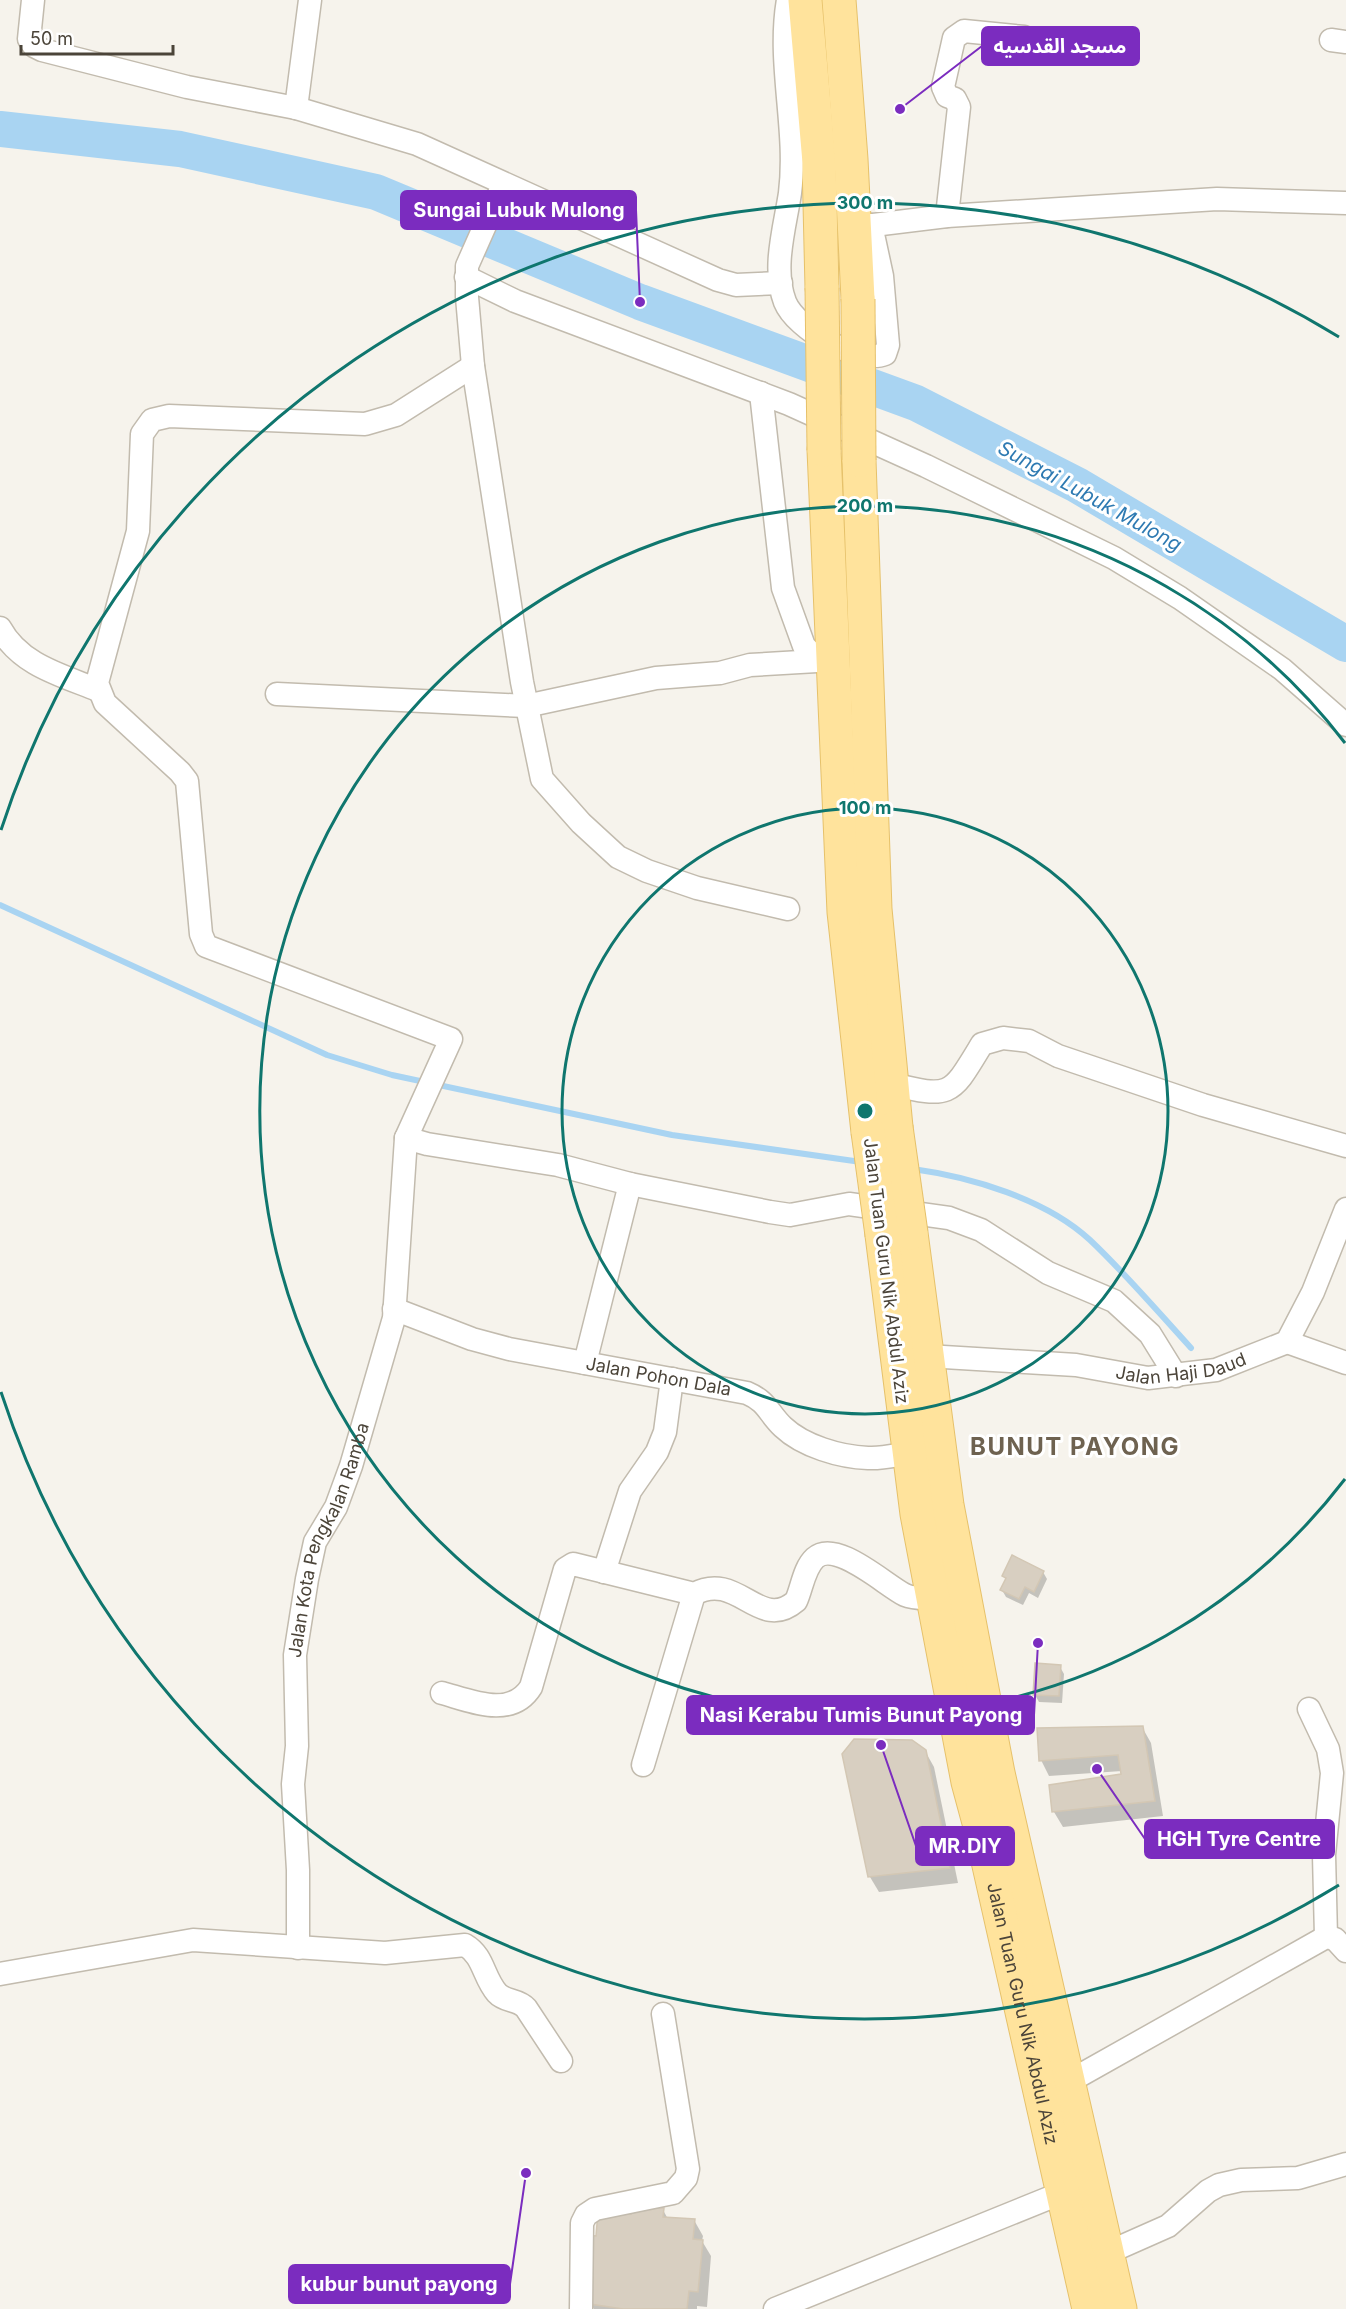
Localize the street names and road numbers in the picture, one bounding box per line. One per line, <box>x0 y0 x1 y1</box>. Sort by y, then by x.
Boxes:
street label: Jalan Tuan Guru Nik Abdul Aziz <box>860 1137 913 1405</box>
street label: Jalan Haji Daud <box>1114 1348 1249 1388</box>
street label: Jalan Pohon Dala <box>584 1352 733 1400</box>
street label: Jalan Kota Pengkalan Ramba <box>284 1420 373 1659</box>
street label: Jalan Tuan Guru Nik Abdul Aziz <box>983 1881 1063 2147</box>

